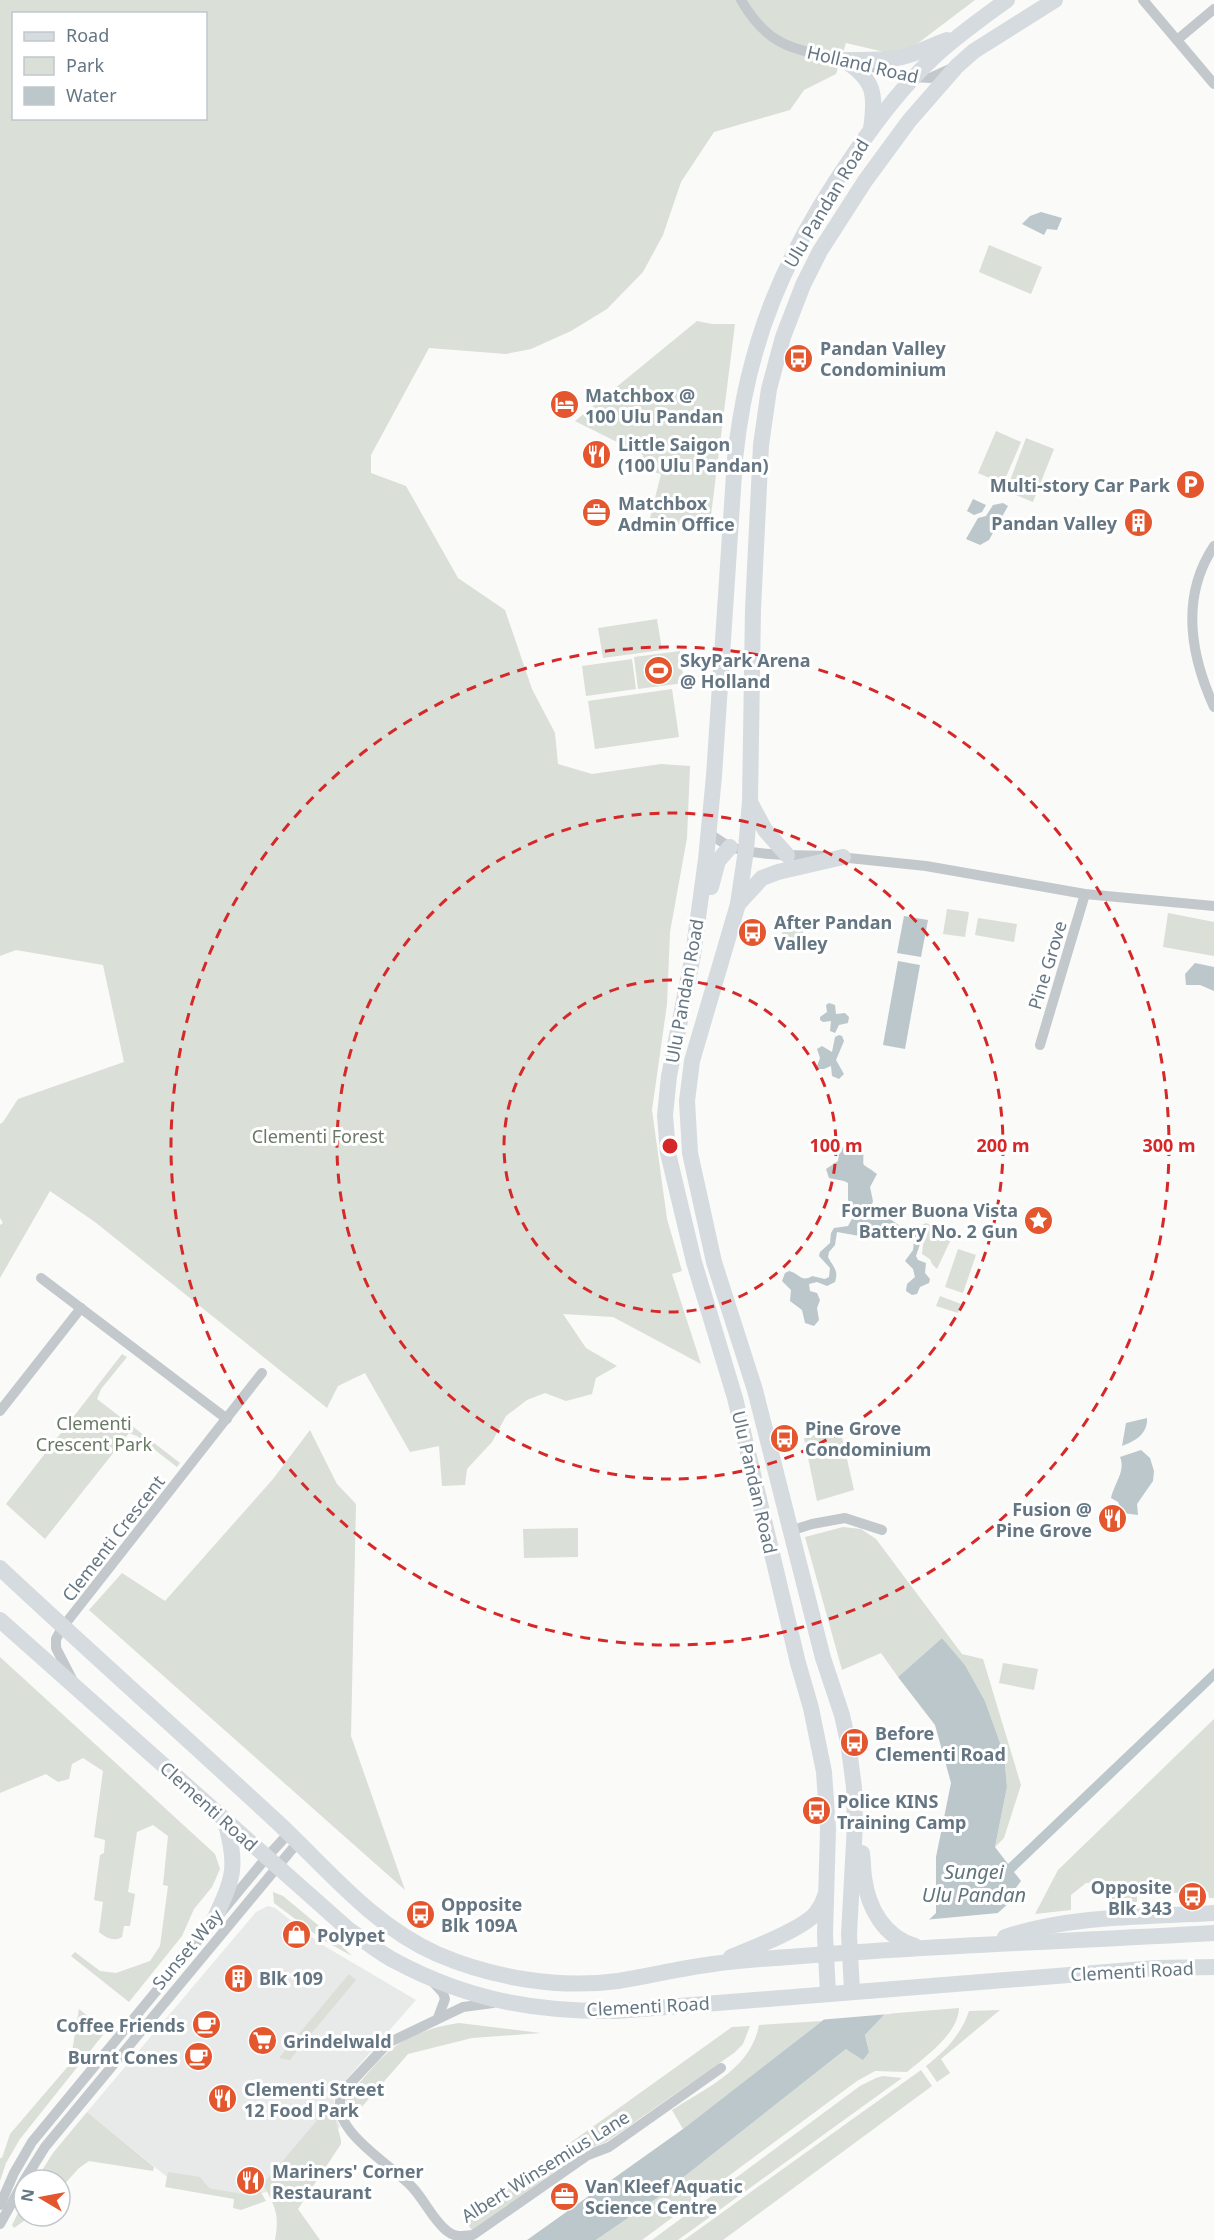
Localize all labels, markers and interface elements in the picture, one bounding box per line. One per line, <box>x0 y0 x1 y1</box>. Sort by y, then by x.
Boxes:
legend <box>12 12 207 120</box>
text: Road <box>66 23 109 47</box>
street label: Holland Road <box>805 40 921 88</box>
text: Park <box>66 53 104 77</box>
text: Water <box>66 83 117 107</box>
street label: Ulu Pandan Road <box>778 134 874 272</box>
place label: Pandan Valley Condominium <box>820 336 946 381</box>
bus stop icon: Pandan Valley Condominium <box>783 342 815 374</box>
place label: Matchbox @ 100 Ulu Pandan <box>585 383 723 428</box>
hotel icon: Matchbox @ 100 Ulu Pandan <box>548 389 580 421</box>
place label: Little Saigon (100 Ulu Pandan) <box>618 432 769 477</box>
restaurant icon: Little Saigon (100 Ulu Pandan) <box>581 438 613 470</box>
parking icon: Multi-story Car Park <box>1175 469 1207 501</box>
place label: Multi-story Car Park <box>990 473 1171 497</box>
place label: Matchbox Admin Office <box>618 491 735 536</box>
office icon: Matchbox Admin Office <box>581 497 613 529</box>
building icon: Pandan Valley <box>1122 507 1154 539</box>
place label: Pandan Valley <box>991 511 1118 535</box>
place label: SkyPark Arena @ Holland <box>680 648 811 693</box>
sports icon: SkyPark Arena @ Holland <box>643 654 675 686</box>
place label: After Pandan Valley <box>774 910 892 955</box>
bus stop icon: After Pandan Valley <box>737 916 769 948</box>
street label: Ulu Pandan Road <box>660 917 708 1065</box>
street label: Pine Grove <box>1022 918 1072 1012</box>
park label: Clementi Forest <box>252 1124 385 1148</box>
text: 100 m <box>809 1133 863 1157</box>
text: 200 m <box>976 1133 1030 1157</box>
text: 300 m <box>1142 1133 1196 1157</box>
centre of rings <box>660 1136 680 1156</box>
place label: Former Buona Vista Battery No. 2 Gun <box>841 1198 1018 1243</box>
place icon: Former Buona Vista Battery No. 2 Gun <box>1023 1204 1055 1236</box>
street label: Ulu Pandan Road <box>727 1408 783 1556</box>
park label: Clementi Crescent Park <box>36 1411 153 1456</box>
place label: Pine Grove Condominium <box>805 1416 931 1461</box>
bus stop icon: Pine Grove Condominium <box>768 1422 800 1454</box>
street label: Clementi Crescent <box>56 1470 170 1606</box>
place label: Fusion @ Pine Grove <box>996 1497 1092 1542</box>
restaurant icon: Fusion @ Pine Grove <box>1097 1503 1129 1535</box>
place label: Before Clementi Road <box>875 1721 1006 1766</box>
bus stop icon: Before Clementi Road <box>838 1727 870 1759</box>
street label: Clementi Road <box>155 1756 263 1856</box>
place label: Police KINS Training Camp <box>837 1789 966 1834</box>
bus stop icon: Police KINS Training Camp <box>800 1795 832 1827</box>
water label: Sungei Ulu Pandan <box>922 1858 1026 1908</box>
place label: Opposite Blk 343 <box>1091 1875 1172 1920</box>
bus stop icon: Opposite Blk 343 <box>1177 1881 1209 1913</box>
place label: Opposite Blk 109A <box>441 1892 522 1937</box>
bus stop icon: Opposite Blk 109A <box>404 1898 436 1930</box>
street label: Sunset Way <box>146 1903 228 1994</box>
shop icon: Polypet <box>280 1919 312 1951</box>
place label: Polypet <box>317 1923 385 1947</box>
street label: Clementi Road <box>1070 1956 1194 1986</box>
building icon: Blk 109 <box>222 1962 254 1994</box>
place label: Blk 109 <box>259 1966 323 1990</box>
street label: Clementi Road <box>586 1991 710 2021</box>
cafe icon: Coffee Friends <box>190 2009 222 2041</box>
place label: Coffee Friends <box>56 2013 185 2037</box>
supermarket icon: Grindelwald <box>246 2025 278 2057</box>
place label: Grindelwald <box>283 2029 392 2053</box>
cafe icon: Burnt Cones <box>183 2041 215 2073</box>
place label: Burnt Cones <box>68 2045 178 2069</box>
place label: Clementi Street 12 Food Park <box>244 2077 384 2122</box>
restaurant icon: Clementi Street 12 Food Park <box>207 2083 239 2115</box>
street label: Albert Winsemius Lane <box>456 2104 634 2228</box>
place label: Mariners' Corner Restaurant <box>272 2159 424 2204</box>
restaurant icon: Mariners' Corner Restaurant <box>235 2165 267 2197</box>
north arrow <box>12 2168 72 2228</box>
place label: Van Kleef Aquatic Science Centre <box>585 2174 743 2219</box>
office icon: Van Kleef Aquatic Science Centre <box>548 2180 580 2212</box>
text: N <box>15 2187 39 2204</box>

